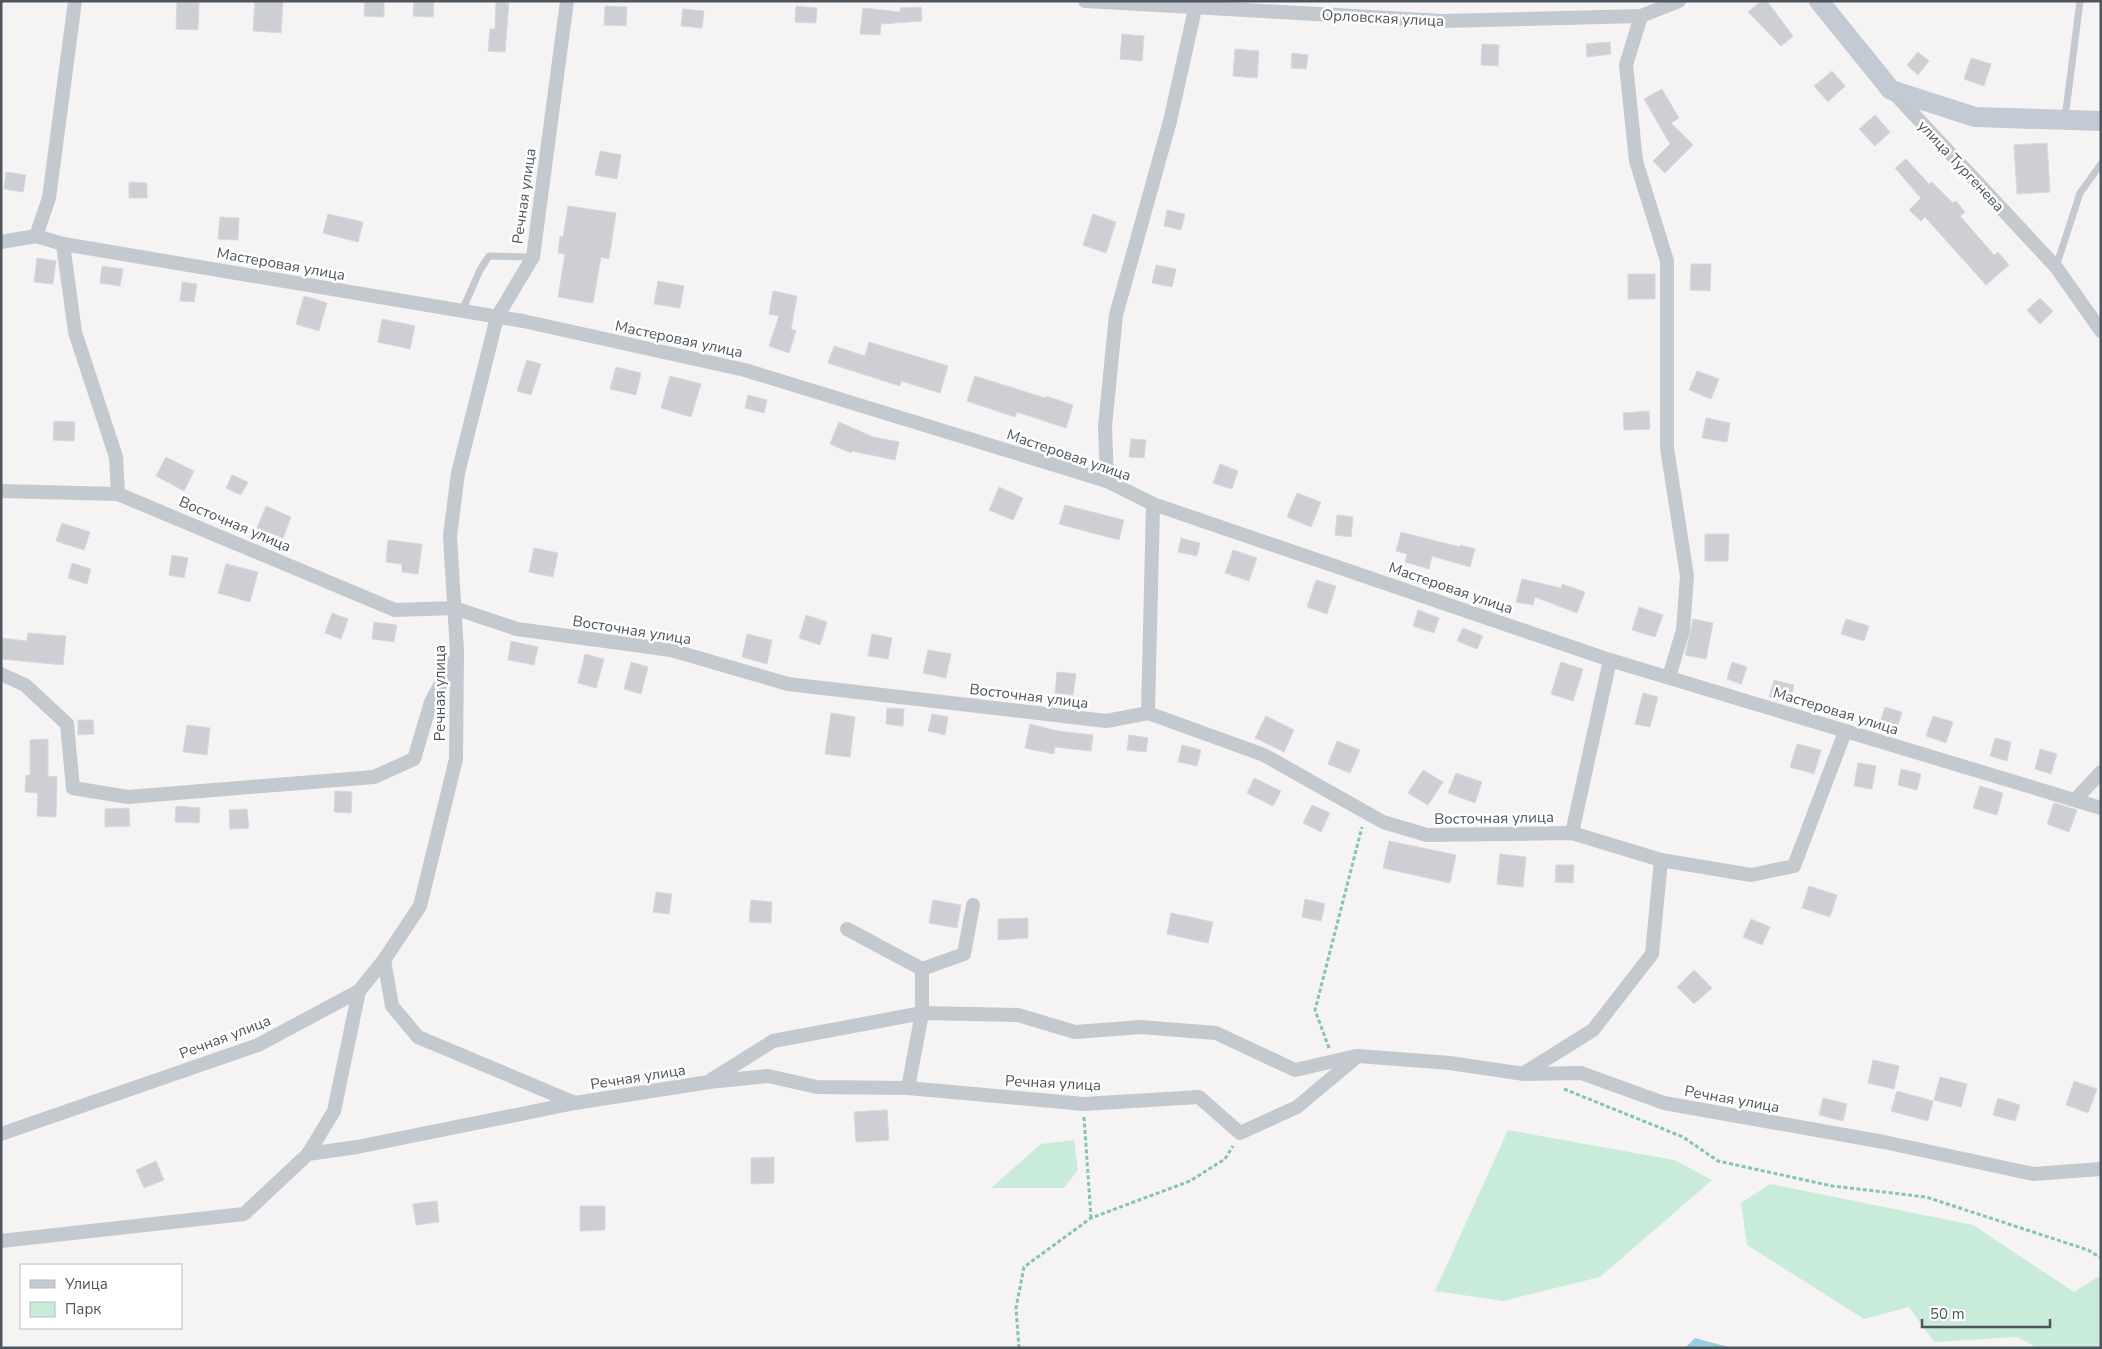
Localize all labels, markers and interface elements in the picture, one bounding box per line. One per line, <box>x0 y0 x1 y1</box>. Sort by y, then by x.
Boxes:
street label: Орловская улица <box>1321 5 1445 31</box>
street label: улица Тургенева <box>1913 116 2009 216</box>
street label: Речная улица <box>507 147 541 245</box>
street label: Мастеровая улица <box>215 243 347 285</box>
street label: Мастеровая улица <box>613 316 745 362</box>
street label: Мастеровая улица <box>1004 424 1134 486</box>
street label: Восточная улица <box>176 491 294 557</box>
street label: Мастеровая улица <box>1386 557 1516 619</box>
street label: Восточная улица <box>571 611 693 649</box>
street label: Речная улица <box>430 645 450 741</box>
street label: Восточная улица <box>968 679 1090 713</box>
street label: Мастеровая улица <box>1771 682 1901 740</box>
street label: Восточная улица <box>1434 807 1554 829</box>
street label: Речная улица <box>176 1010 274 1064</box>
street label: Речная улица <box>589 1060 687 1094</box>
street label: Речная улица <box>1004 1070 1102 1096</box>
street label: Речная улица <box>1683 1081 1781 1117</box>
legend <box>20 1264 182 1329</box>
text: Улица <box>64 1274 108 1294</box>
scale bar <box>1922 1296 2050 1328</box>
text: Парк <box>65 1299 101 1319</box>
text: 50 m <box>1930 1304 1965 1324</box>

